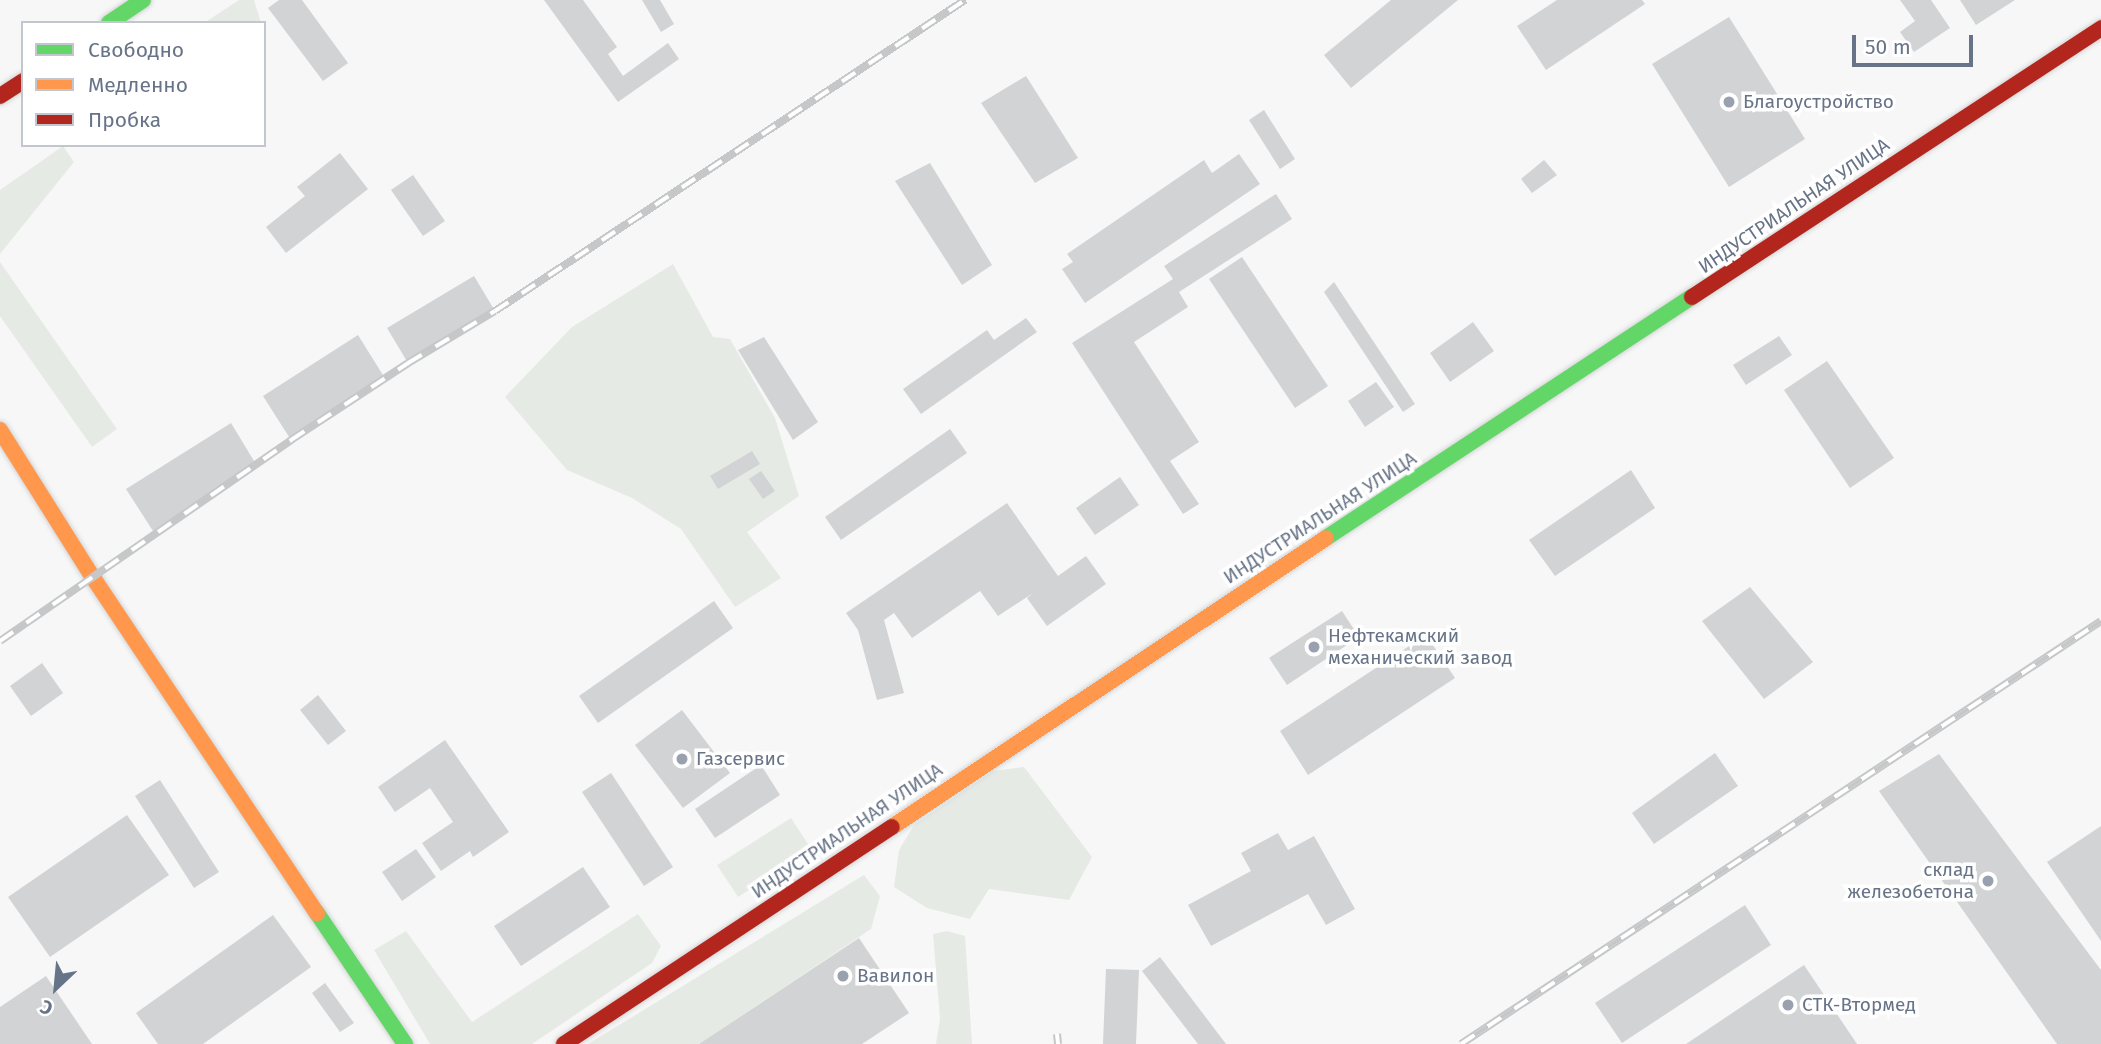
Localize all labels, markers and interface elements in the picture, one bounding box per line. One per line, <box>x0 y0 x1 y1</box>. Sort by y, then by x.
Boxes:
legend <box>21 21 266 147</box>
scale bar <box>1856 21 1977 65</box>
text: 50 m <box>1865 34 1911 60</box>
text: Свободно <box>88 37 184 63</box>
text: Медленно <box>88 72 188 98</box>
place label: Благоустройство <box>1743 91 1894 113</box>
marker: Благоустройство <box>1721 94 1737 110</box>
text: Пробка <box>88 107 161 133</box>
street label: ИНДУСТРИАЛЬНАЯ УЛИЦА <box>1694 134 1894 278</box>
street label: ИНДУСТРИАЛЬНАЯ УЛИЦА <box>1219 447 1421 589</box>
place label: Нефтекамский механический завод <box>1328 625 1512 669</box>
marker: Нефтекамский механический завод <box>1306 639 1322 655</box>
place label: Газсервис <box>696 748 785 770</box>
marker: Газсервис <box>674 751 690 767</box>
street label: ИНДУСТРИАЛЬНАЯ УЛИЦА <box>747 759 947 903</box>
place label: склад железобетона <box>1847 859 1974 903</box>
marker: склад железобетона <box>1980 873 1996 889</box>
north arrow <box>21 953 91 1023</box>
place label: Вавилон <box>857 965 934 987</box>
marker: Вавилон <box>835 968 851 984</box>
place label: СТК-Втормед <box>1802 994 1916 1016</box>
text: С <box>37 995 57 1020</box>
marker: СТК-Втормед <box>1780 997 1796 1013</box>

